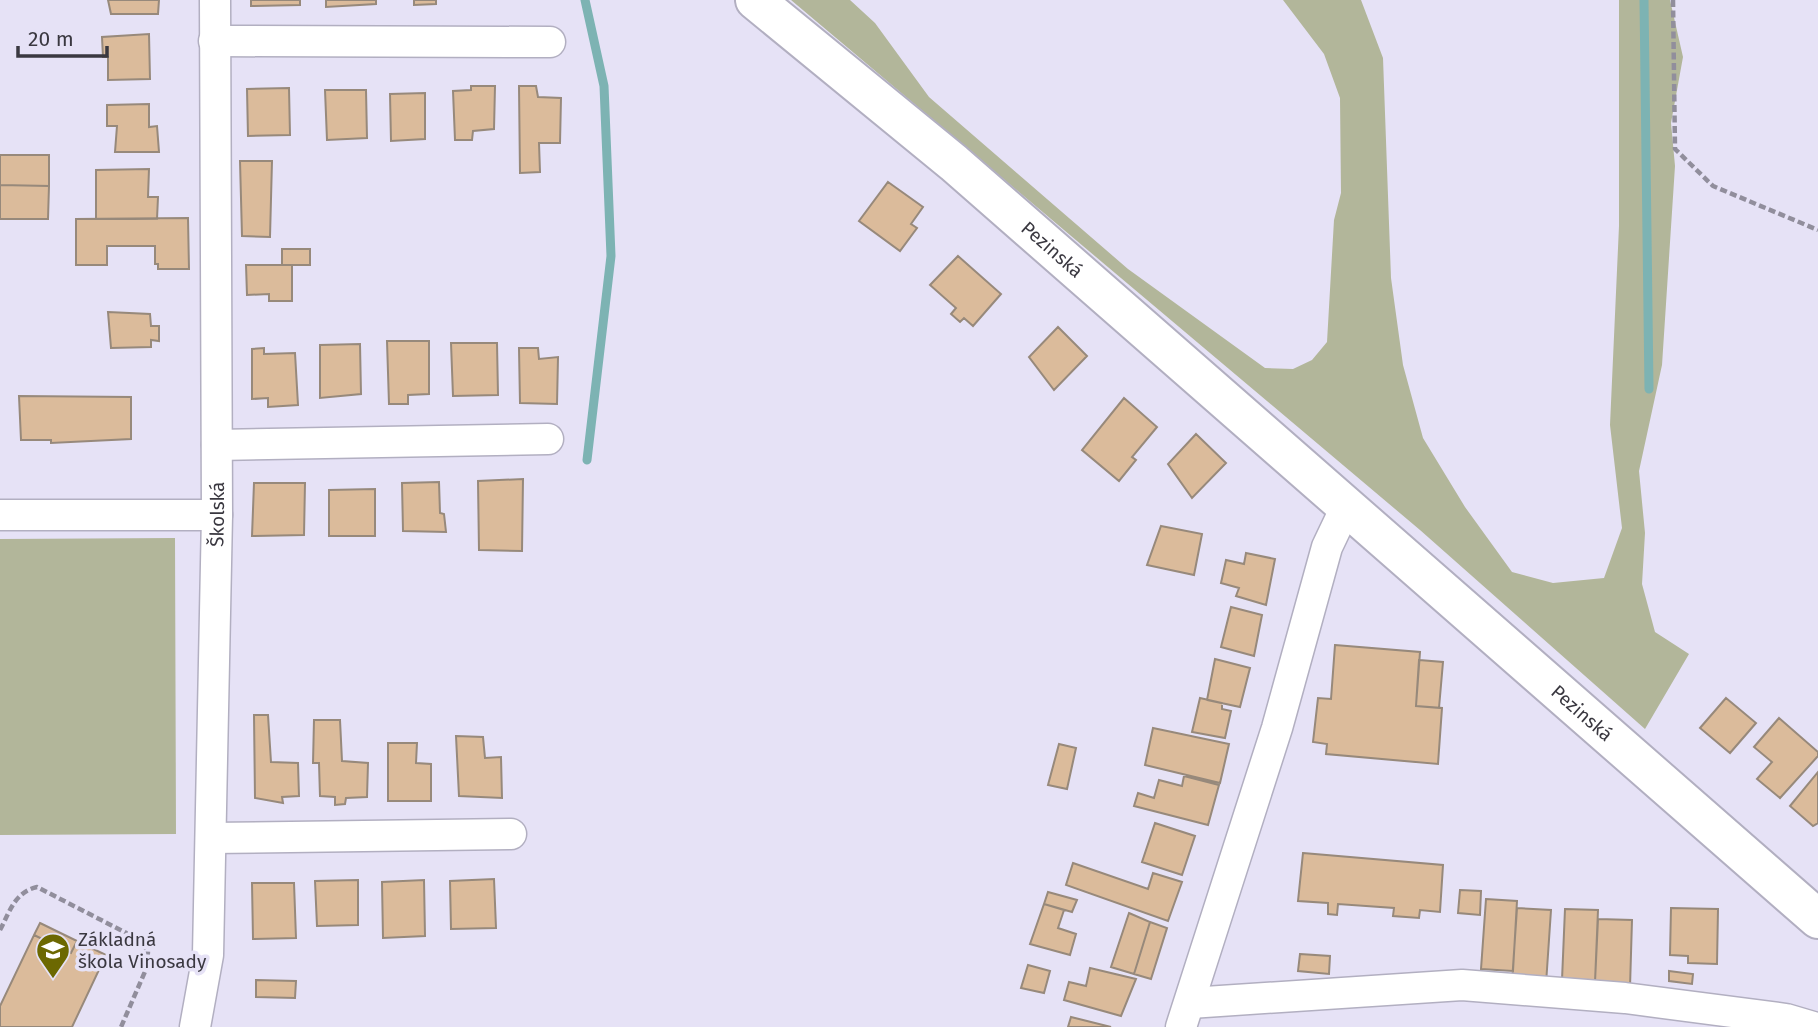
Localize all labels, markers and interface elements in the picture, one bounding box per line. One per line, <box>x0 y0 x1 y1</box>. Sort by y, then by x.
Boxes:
scale bar <box>18 14 107 58</box>
text: 20 m <box>28 26 74 52</box>
street label: Pezinská <box>1017 216 1088 282</box>
street label: Školská <box>205 482 229 547</box>
street label: Pezinská <box>1547 680 1618 746</box>
place label: Základná škola Vinosady <box>78 928 207 973</box>
school or university icon: Základná škola Vinosady <box>34 931 72 980</box>

